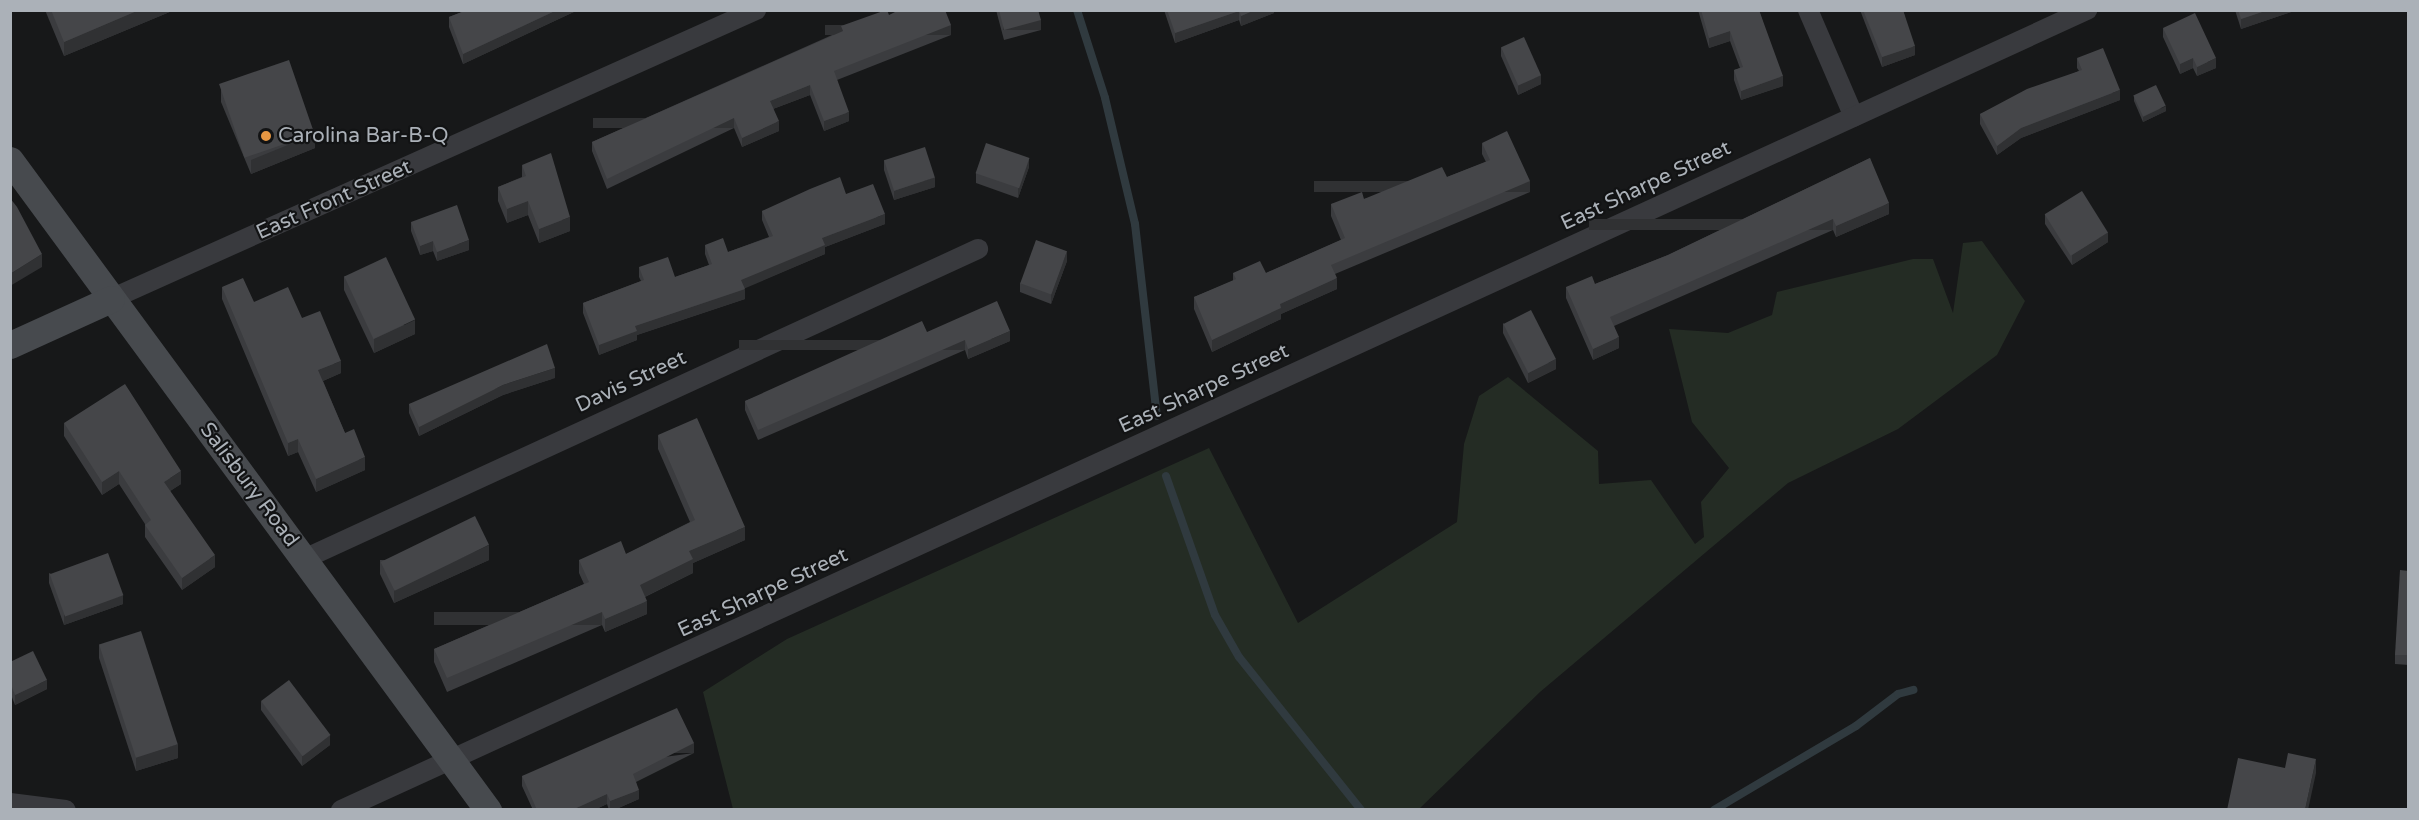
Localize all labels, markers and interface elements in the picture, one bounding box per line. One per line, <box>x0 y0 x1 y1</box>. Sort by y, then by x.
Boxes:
place label: Carolina Bar-B-Q <box>278 123 449 149</box>
marker: Carolina Bar-B-Q <box>259 129 273 143</box>
street label: East Sharpe Street <box>1557 136 1735 236</box>
street label: East Front Street <box>252 154 416 246</box>
street label: East Sharpe Street <box>1115 339 1293 439</box>
street label: Davis Street <box>572 345 690 419</box>
street label: Salisbury Road <box>194 418 304 552</box>
street label: East Sharpe Street <box>674 543 852 643</box>

